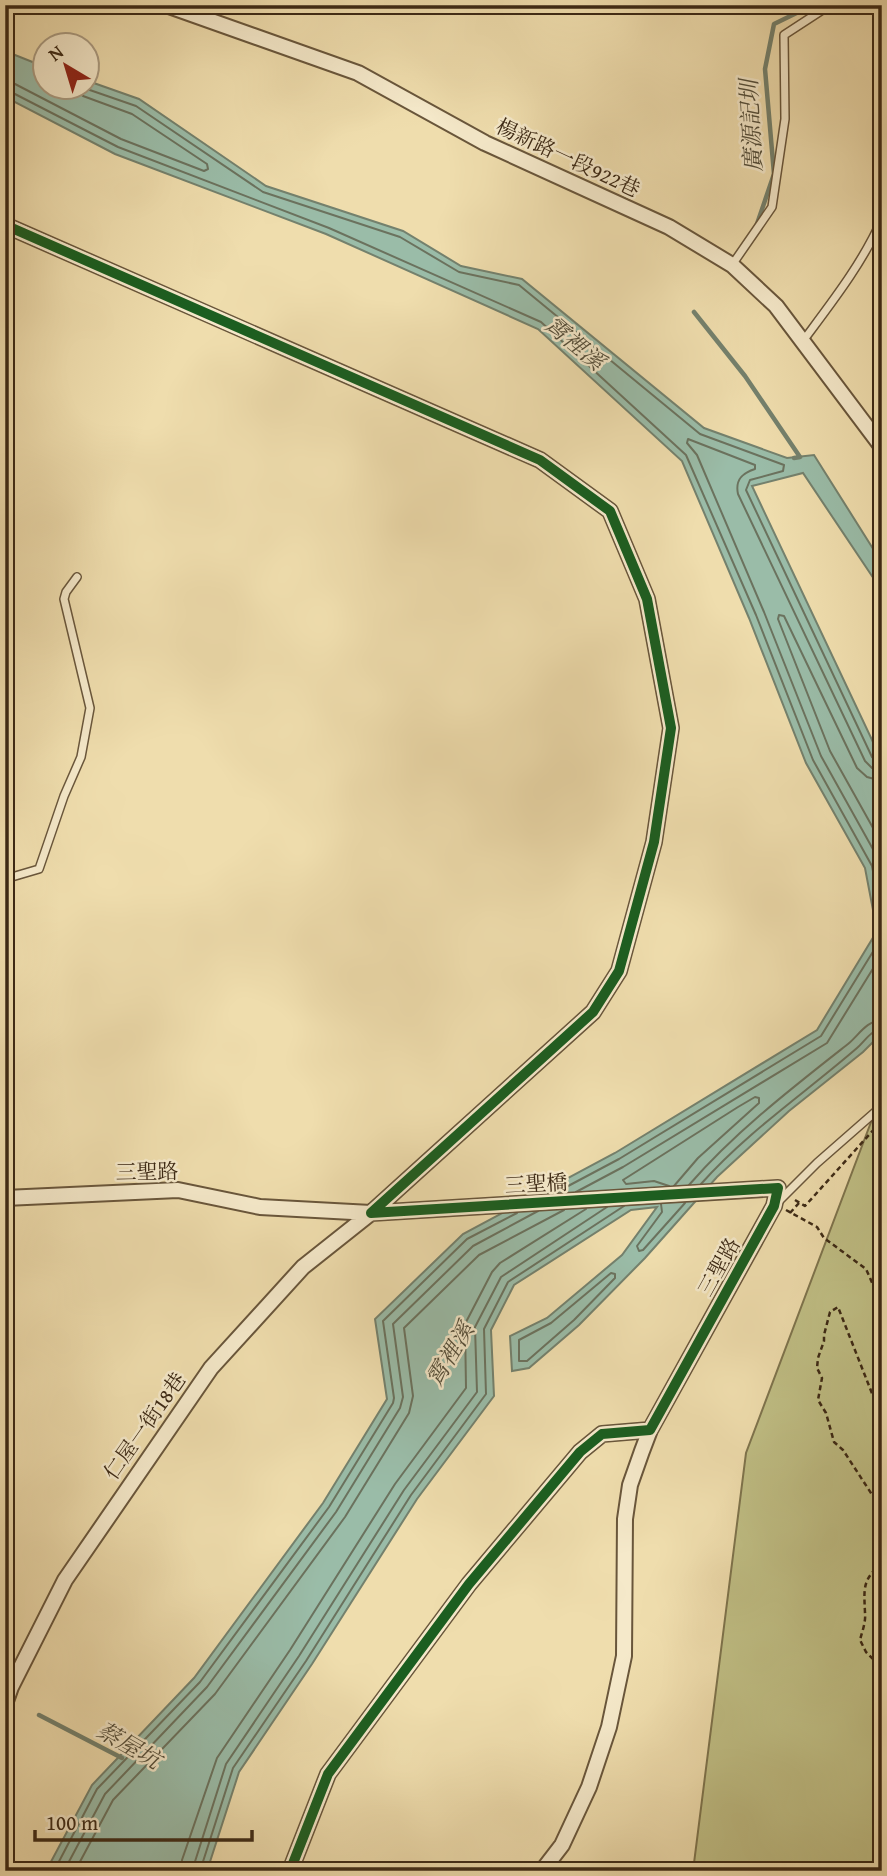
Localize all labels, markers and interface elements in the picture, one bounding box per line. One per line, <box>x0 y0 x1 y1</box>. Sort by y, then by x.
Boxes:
north arrow <box>32 32 102 102</box>
text: N <box>42 37 69 68</box>
water label: 廣源記圳 <box>731 75 769 173</box>
street label: 楊新路一段922巷 <box>491 110 646 205</box>
water label: 霄裡溪 <box>538 308 615 379</box>
street label: 三聖路 <box>115 1155 179 1188</box>
street label: 三聖橋 <box>504 1166 568 1201</box>
street label: 三聖路 <box>690 1232 747 1302</box>
water label: 霄裡溪 <box>418 1313 483 1392</box>
street label: 仁屋一街18巷 <box>96 1366 193 1486</box>
water label: 蔡屋坑 <box>91 1713 170 1778</box>
scale bar <box>35 1799 252 1843</box>
text: 100 m <box>46 1807 98 1838</box>

